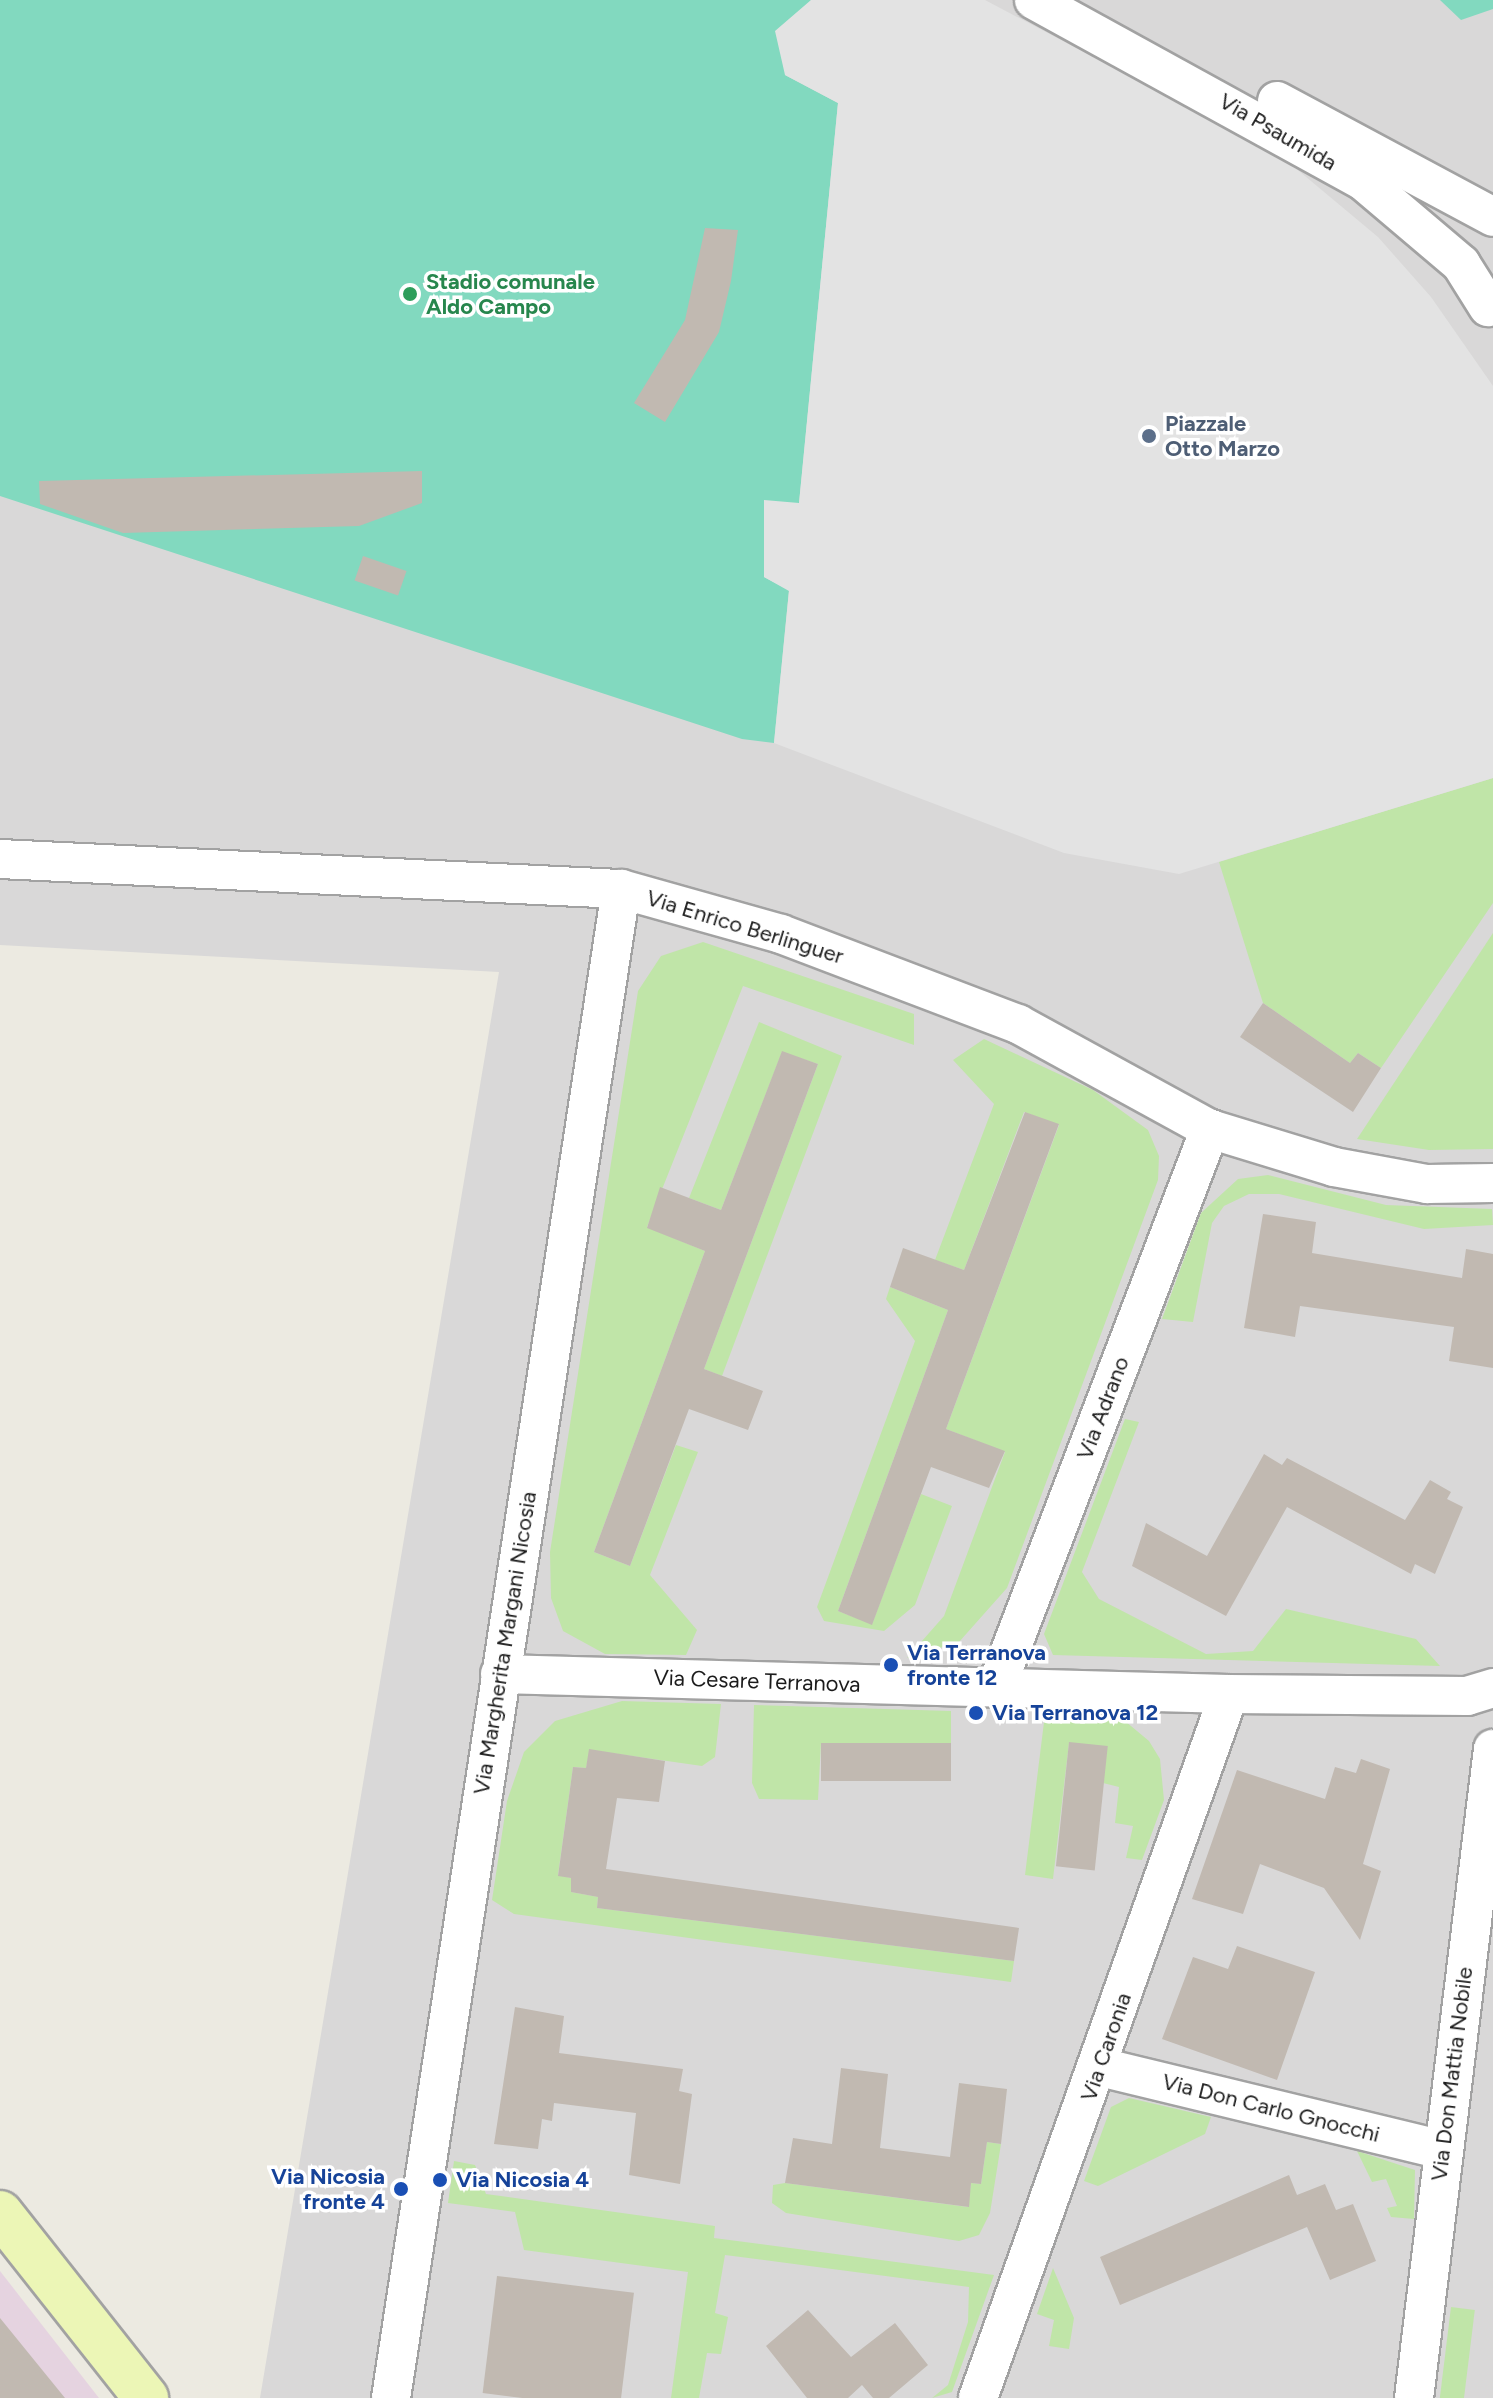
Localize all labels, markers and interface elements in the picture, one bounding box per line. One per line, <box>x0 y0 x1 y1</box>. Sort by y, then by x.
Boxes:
street label: Via Psaumida <box>1215 88 1341 176</box>
place label: Stadio comunale Aldo Campo <box>426 268 595 320</box>
marker: Stadio comunale Aldo Campo <box>401 285 419 303</box>
place label: Piazzale Otto Marzo <box>1165 410 1280 462</box>
marker: Piazzale Otto Marzo <box>1140 427 1158 445</box>
street label: Via Enrico Berlinguer <box>643 884 847 970</box>
street label: Via Adrano <box>1071 1353 1135 1463</box>
street label: Via Margherita Margani Nicosia <box>468 1490 542 1796</box>
place label: Via Terranova fronte 12 <box>907 1639 1046 1690</box>
marker: Via Terranova fronte 12 <box>882 1656 900 1674</box>
street label: Via Cesare Terranova <box>653 1664 861 1698</box>
place label: Via Terranova 12 <box>992 1700 1158 1726</box>
marker: Via Terranova 12 <box>967 1704 985 1722</box>
street label: Via Don Mattia Nobile <box>1426 1965 1478 2183</box>
street label: Via Caronia <box>1075 1989 1137 2105</box>
street label: Via Don Carlo Gnocchi <box>1160 2068 1382 2148</box>
place label: Via Nicosia fronte 4 <box>271 2163 385 2214</box>
place label: Via Nicosia 4 <box>456 2167 589 2193</box>
marker: Via Nicosia 4 <box>431 2171 449 2189</box>
marker: Via Nicosia fronte 4 <box>392 2180 410 2198</box>

